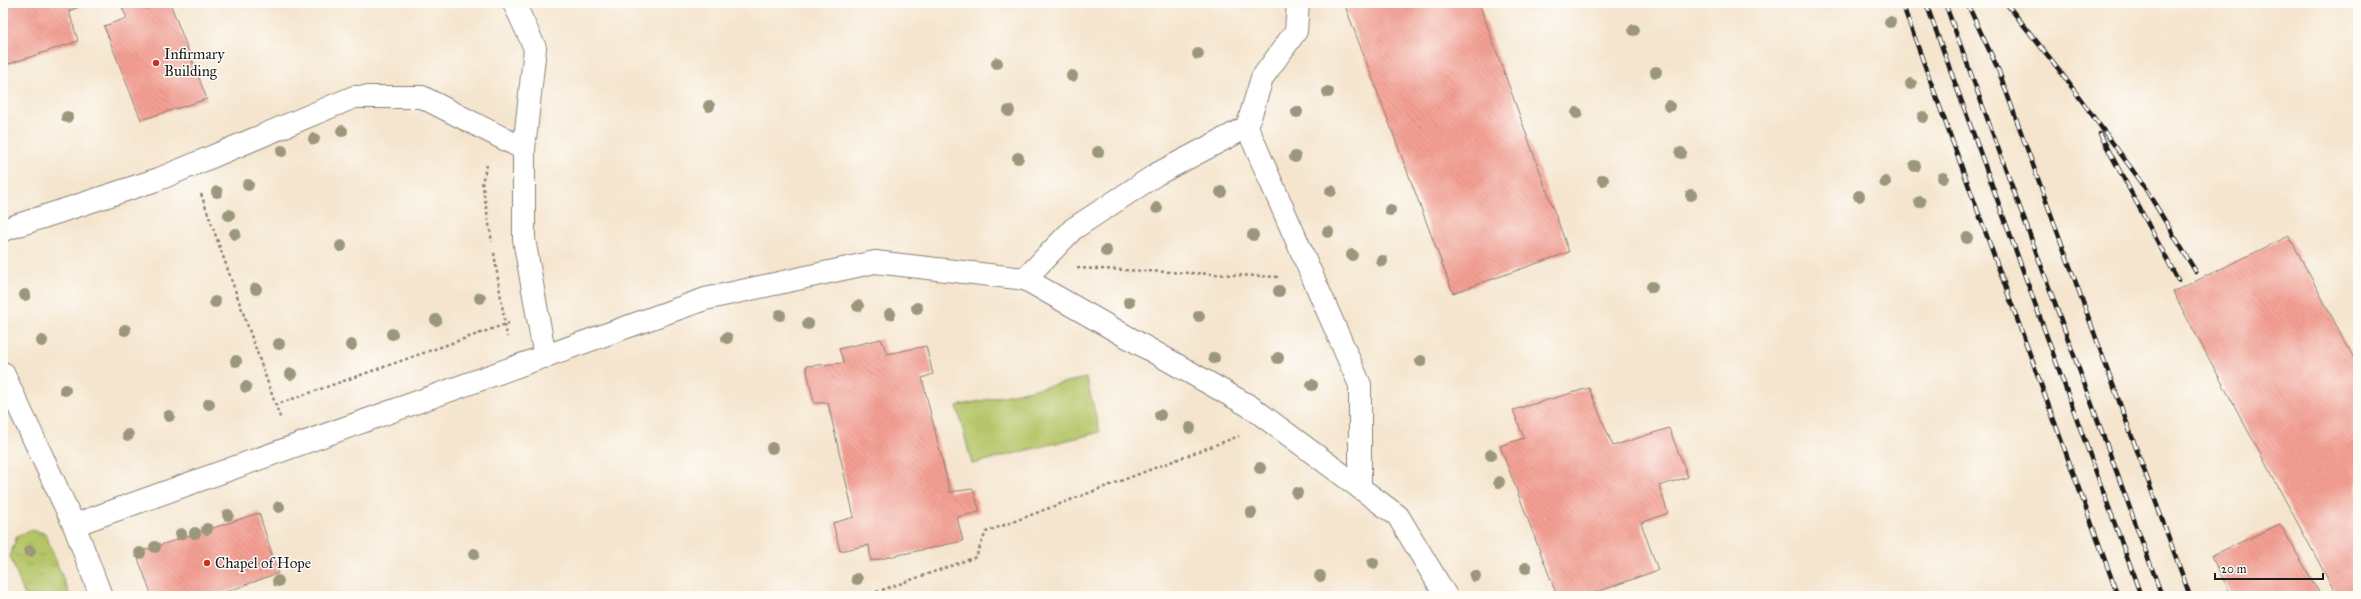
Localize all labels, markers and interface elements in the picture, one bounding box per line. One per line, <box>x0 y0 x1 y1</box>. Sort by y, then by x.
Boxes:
place label: Infirmary Building <box>164 45 225 80</box>
marker: Infirmary Building <box>151 58 161 68</box>
place label: Chapel of Hope <box>215 554 311 572</box>
scale bar <box>2215 555 2323 581</box>
marker: Chapel of Hope <box>202 558 212 568</box>
text: 20 m <box>2221 562 2247 576</box>

